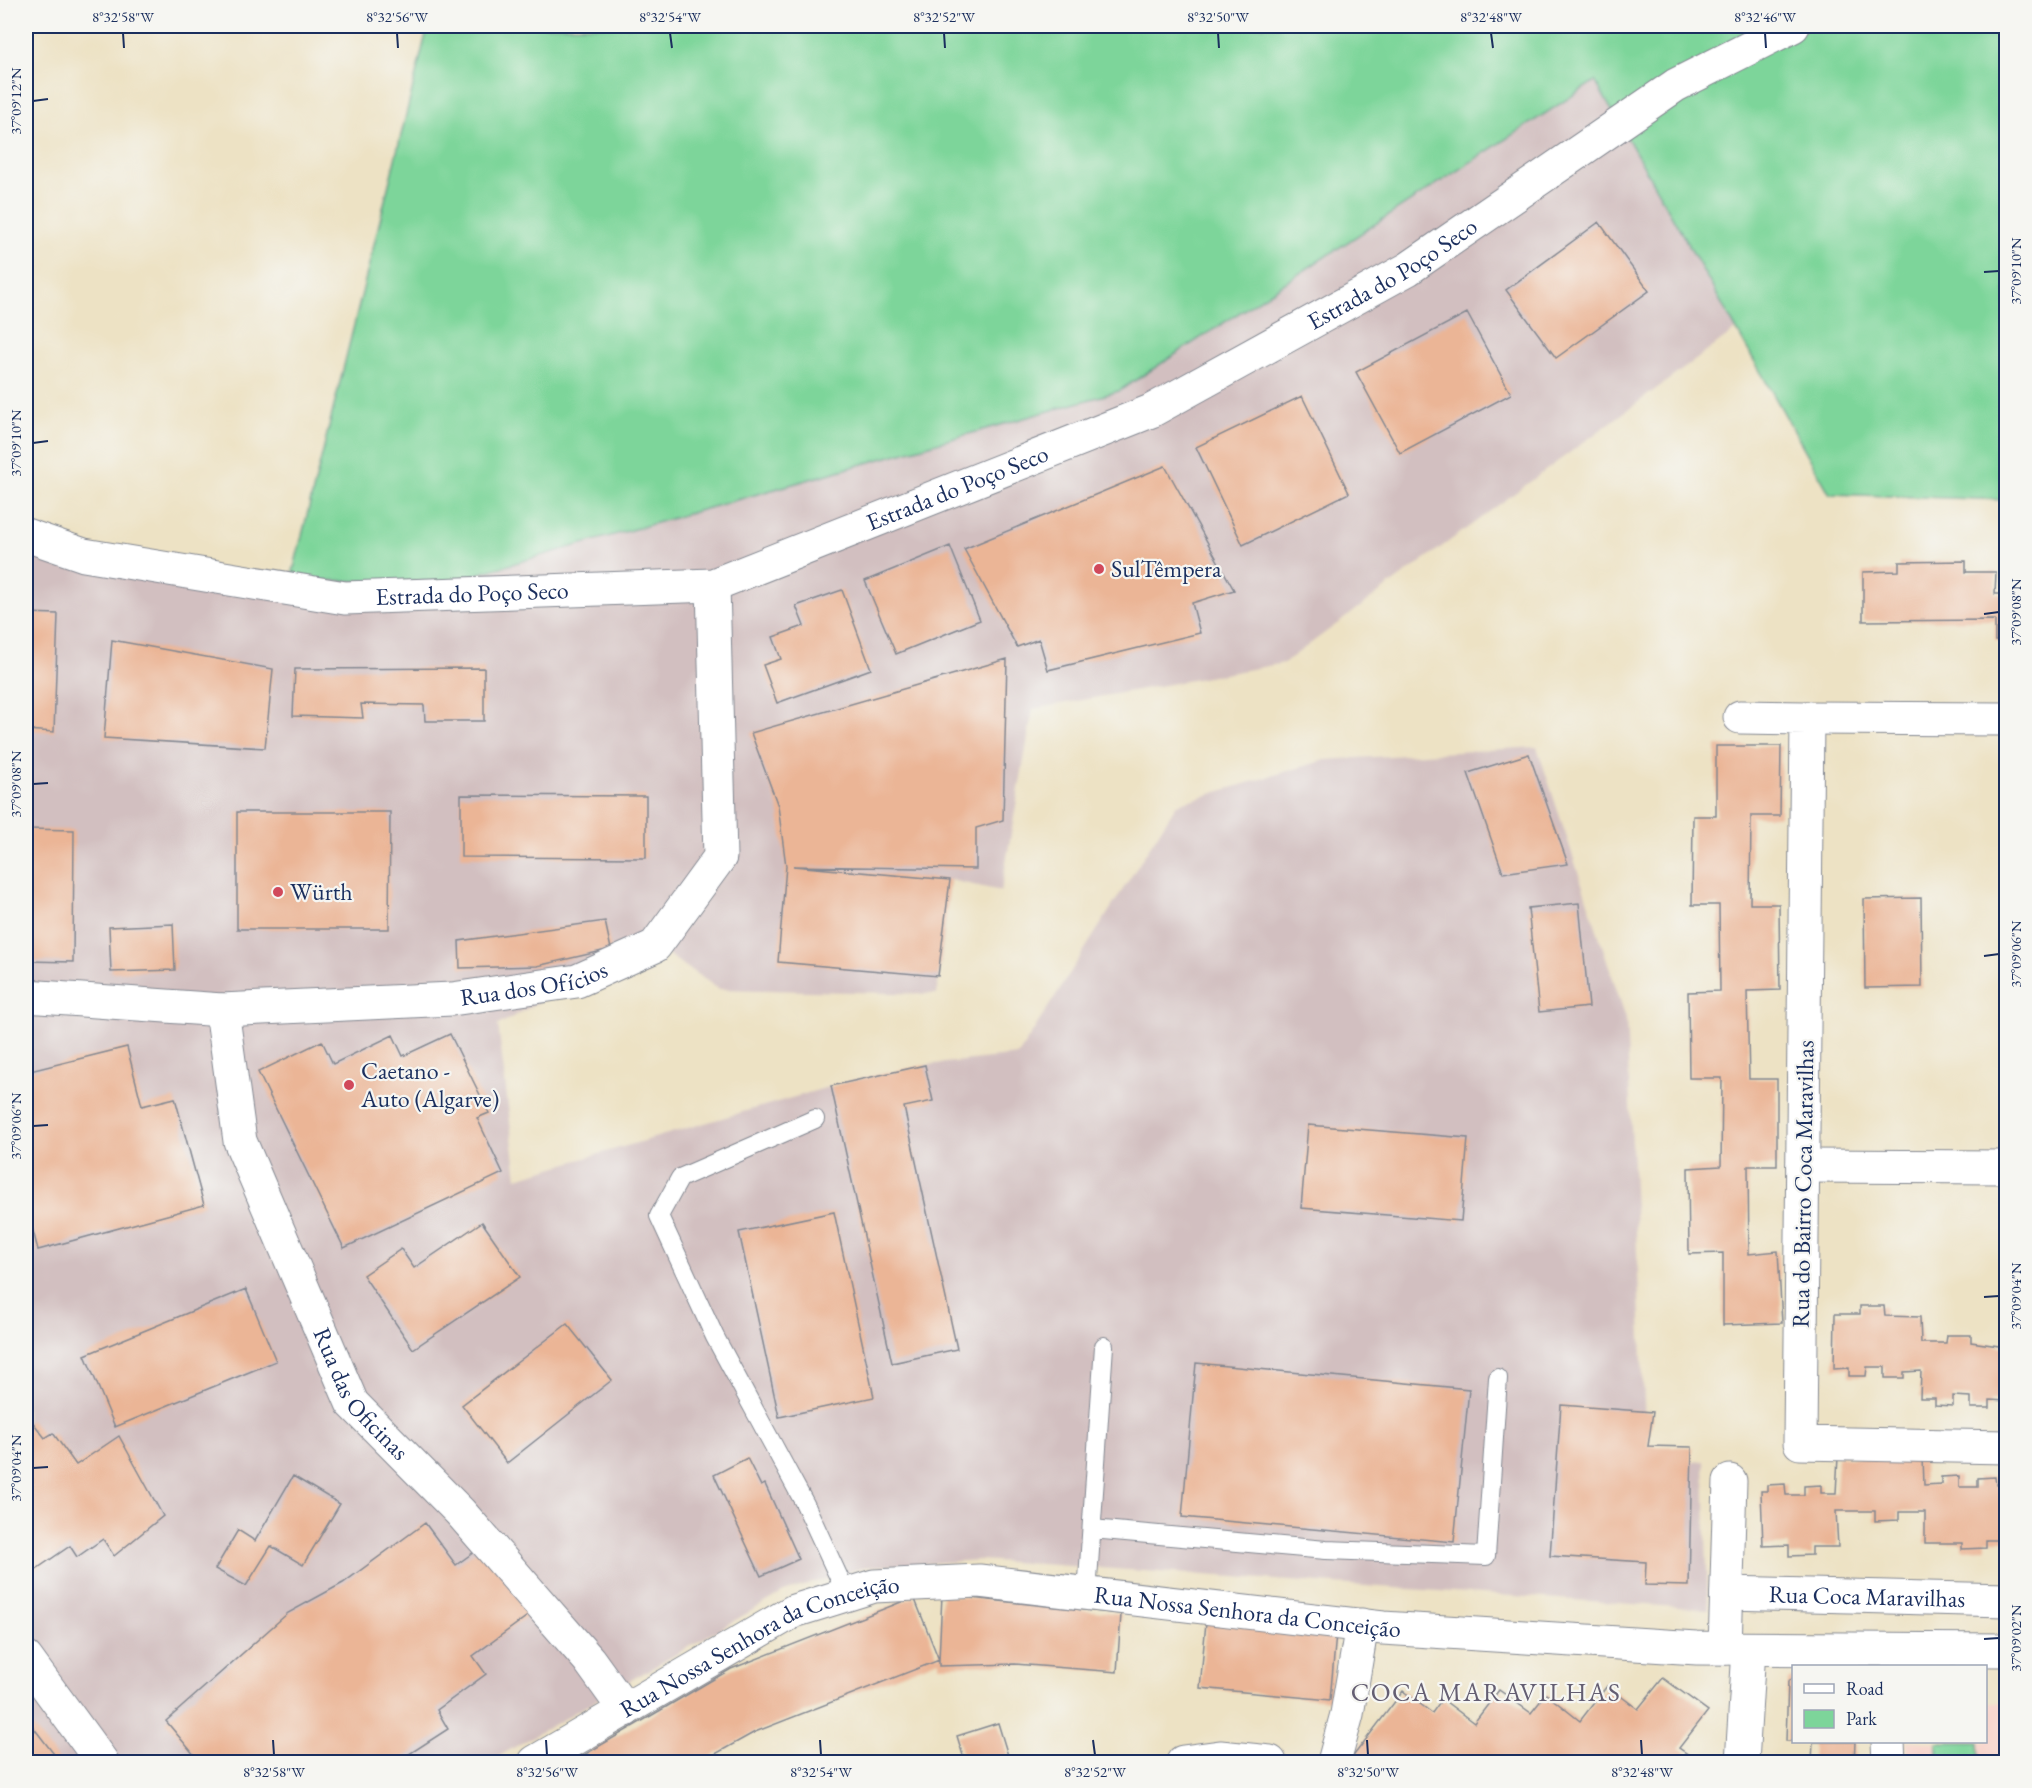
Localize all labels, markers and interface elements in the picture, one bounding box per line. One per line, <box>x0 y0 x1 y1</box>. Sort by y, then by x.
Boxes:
text: 8°32'58"W <box>92 7 154 26</box>
text: 8°32'56"W <box>366 7 428 26</box>
text: 8°32'54"W <box>639 7 701 26</box>
text: 8°32'52"W <box>913 7 975 26</box>
text: 8°32'50"W <box>1187 7 1249 26</box>
text: 8°32'48"W <box>1460 7 1522 26</box>
text: 8°32'46"W <box>1734 7 1796 26</box>
text: 37°09'12"N <box>6 67 25 135</box>
street label: Estrada do Poço Seco <box>1302 210 1483 337</box>
text: 37°09'10"N <box>2006 237 2025 305</box>
text: 37°09'10"N <box>6 409 25 477</box>
street label: Estrada do Poço Seco <box>862 437 1053 538</box>
place label: SulTêmpera <box>1111 553 1222 584</box>
marker: SulTêmpera <box>1092 562 1106 576</box>
street label: Estrada do Poço Seco <box>375 574 569 612</box>
text: 37°09'08"N <box>2006 578 2025 646</box>
text: 37°09'08"N <box>6 750 25 818</box>
place label: Würth <box>290 876 353 907</box>
marker: Würth <box>271 885 285 899</box>
text: 37°09'06"N <box>2006 920 2025 988</box>
street label: Rua dos Ofícios <box>458 953 612 1013</box>
street label: Rua do Bairro Coca Maravilhas <box>1784 1040 1821 1328</box>
place label: Caetano - Auto (Algarve) <box>360 1055 499 1114</box>
marker: Caetano - Auto (Algarve) <box>342 1078 356 1092</box>
text: 37°09'06"N <box>6 1092 25 1160</box>
text: 37°09'04"N <box>2006 1262 2025 1330</box>
street label: Rua das Oficinas <box>307 1323 416 1466</box>
text: 37°09'04"N <box>6 1434 25 1502</box>
street label: Rua Nossa Senhora da Conceição <box>614 1569 900 1724</box>
street label: Rua Coca Maravilhas <box>1768 1578 1966 1614</box>
street label: Rua Nossa Senhora da Conceição <box>1092 1579 1402 1644</box>
text: 37°09'02"N <box>2006 1604 2025 1672</box>
legend <box>1792 1665 1987 1743</box>
district label: COCA MARAVILHAS <box>1351 1675 1621 1709</box>
text: Road <box>1846 1677 1885 1700</box>
text: Park <box>1846 1707 1877 1730</box>
text: 8°32'58"W <box>243 1762 305 1781</box>
text: 8°32'56"W <box>516 1762 578 1781</box>
text: 8°32'54"W <box>790 1762 852 1781</box>
text: 8°32'52"W <box>1064 1762 1126 1781</box>
text: 8°32'50"W <box>1337 1762 1399 1781</box>
text: 8°32'48"W <box>1611 1762 1673 1781</box>

